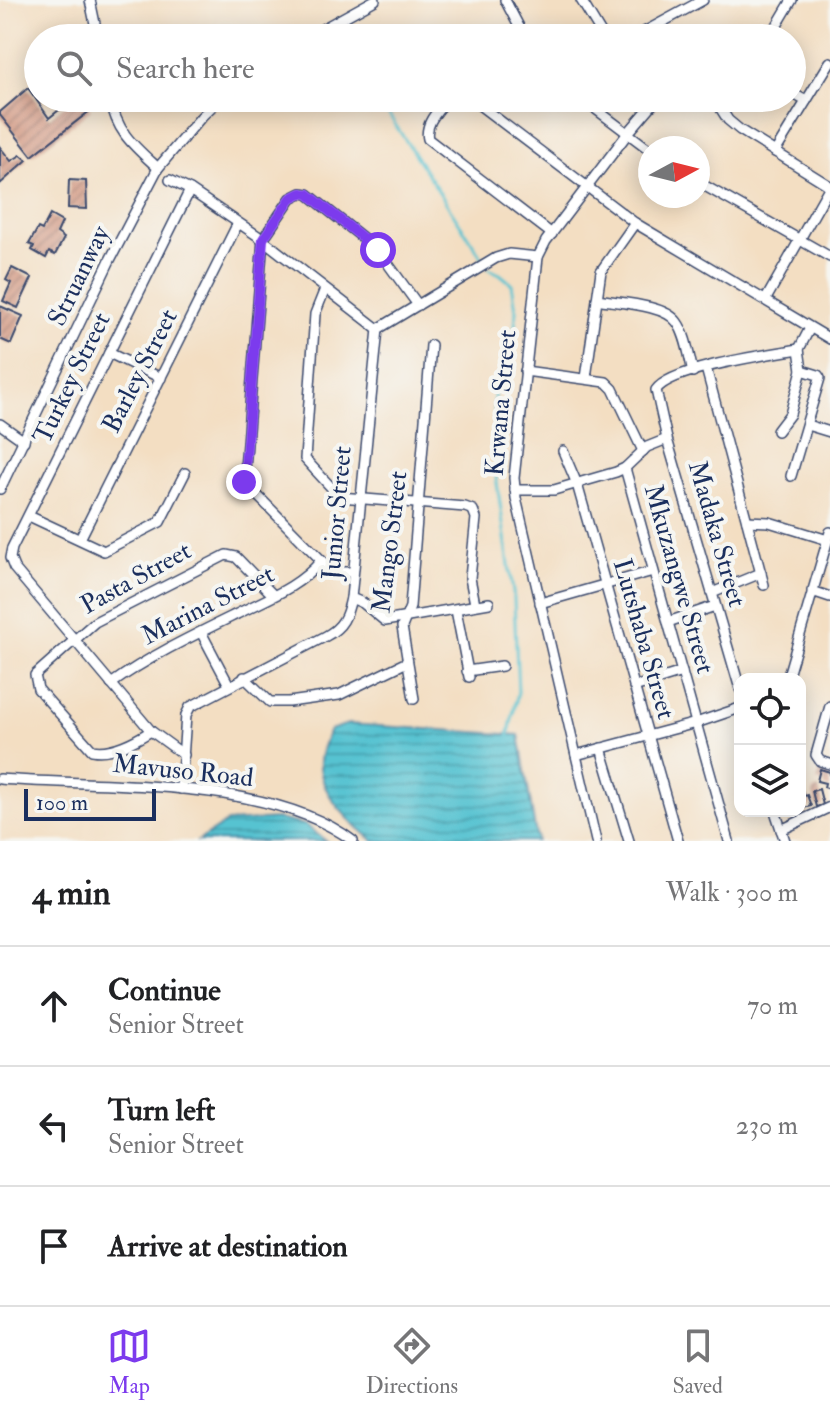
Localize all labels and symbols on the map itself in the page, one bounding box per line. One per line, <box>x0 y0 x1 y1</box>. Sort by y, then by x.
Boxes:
north arrow <box>638 136 710 208</box>
street label: Struanway <box>41 220 117 331</box>
route start <box>360 232 396 268</box>
street label: Barley Street <box>95 304 185 438</box>
street label: Turkey Street <box>26 307 118 449</box>
street label: Krwana Street <box>479 329 523 477</box>
street label: Junior Street <box>315 445 359 582</box>
street label: Madaka Street <box>681 457 753 611</box>
route end <box>226 464 262 500</box>
street label: Mango Street <box>365 469 415 615</box>
street label: Mkuzangwe Street <box>637 481 721 677</box>
street label: Pasta Street <box>75 535 197 621</box>
street label: Lutshaba Street <box>606 555 682 723</box>
street label: Marina Street <box>136 558 280 652</box>
street label: Mavuso Road <box>111 748 255 794</box>
scale bar <box>24 785 156 821</box>

